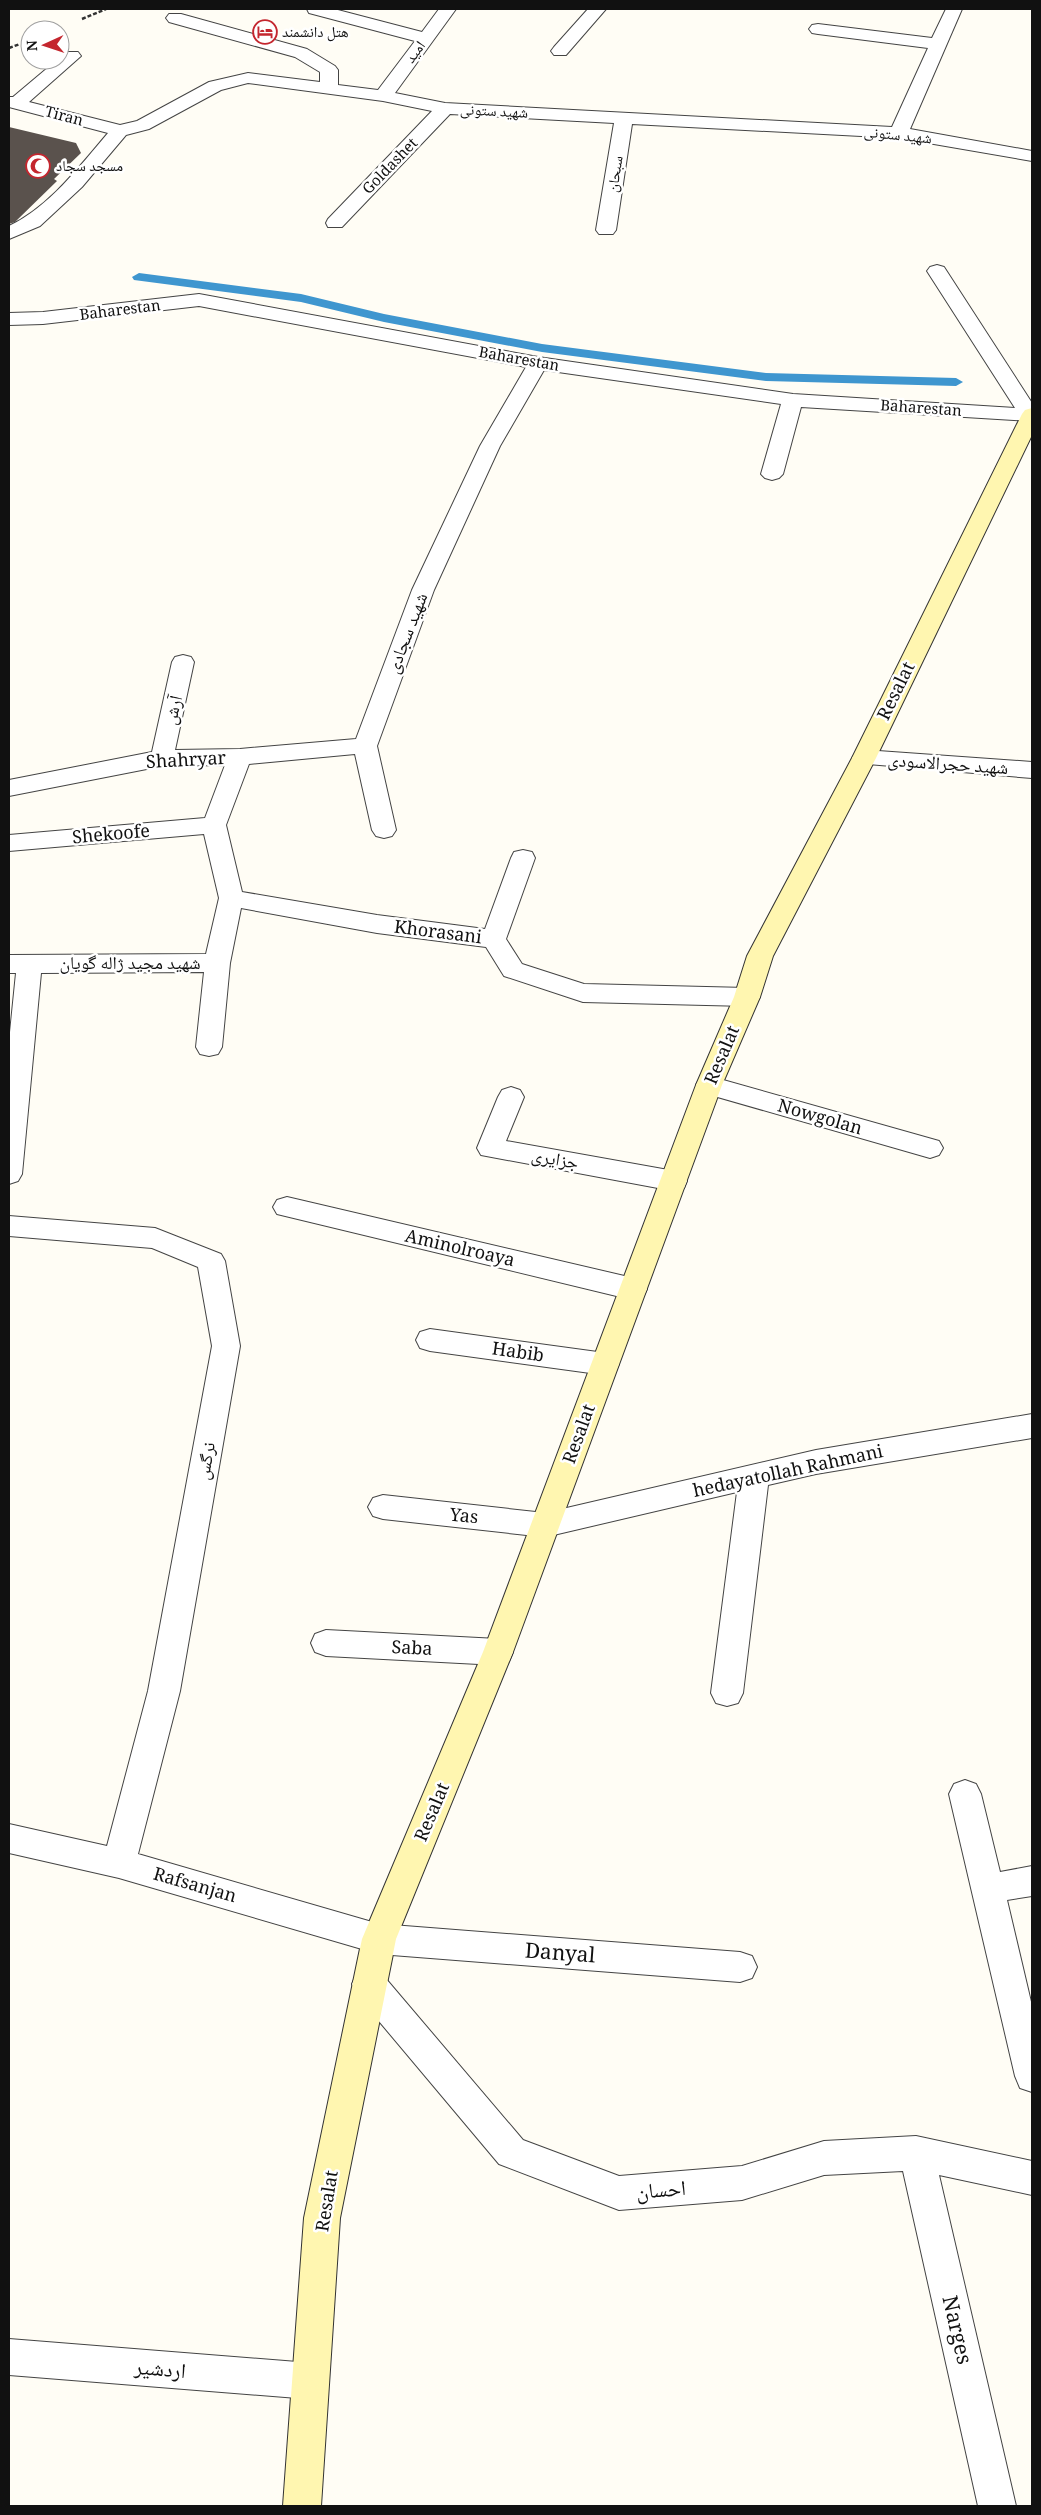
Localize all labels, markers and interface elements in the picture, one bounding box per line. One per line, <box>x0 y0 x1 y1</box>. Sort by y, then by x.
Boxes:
hotel icon: هتل دانشمند <box>252 19 278 45</box>
north arrow <box>20 20 70 70</box>
place label: هتل دانشمند <box>282 21 349 47</box>
street label: امید <box>399 36 434 70</box>
text: N <box>22 39 46 52</box>
street label: شهید ستونی <box>459 98 529 128</box>
street label: Tiran <box>41 100 86 136</box>
street label: شهید ستونی <box>863 120 933 153</box>
street label: Goldashet <box>357 133 426 202</box>
mosque icon: مسجد سجاد <box>25 153 51 179</box>
street label: سبحان <box>601 154 633 195</box>
place label: مسجد سجاد <box>56 155 123 181</box>
street label: Baharestan <box>78 294 163 330</box>
street label: Baharestan <box>476 341 561 381</box>
street label: Baharestan <box>879 394 963 426</box>
street label: شهید سجادی <box>380 589 438 679</box>
street label: Resalat <box>871 658 925 726</box>
street label: آرش <box>157 692 193 728</box>
street label: Shahryar <box>145 745 227 779</box>
street label: شهید حجرالاسودی <box>887 747 1009 785</box>
street label: Shekoofe <box>71 818 151 854</box>
street label: Khorasani <box>392 914 484 954</box>
street label: شهید مجید ژاله گویان <box>59 950 201 980</box>
street label: Resalat <box>698 1021 750 1090</box>
street label: Nowgolan <box>773 1093 866 1145</box>
street label: جزایری <box>529 1142 581 1180</box>
street label: Aminolroaya <box>402 1223 517 1277</box>
street label: Habib <box>490 1335 546 1372</box>
street label: Resalat <box>556 1401 606 1469</box>
street label: hedayatollah Rahmani <box>691 1438 886 1508</box>
street label: نرگس <box>190 1440 226 1483</box>
street label: Yas <box>447 1501 479 1534</box>
street label: Saba <box>391 1634 433 1666</box>
street label: Resalat <box>408 1778 460 1847</box>
street label: Rafsanjan <box>149 1861 240 1913</box>
street label: Danyal <box>523 1936 597 1975</box>
street label: Resalat <box>309 2168 349 2234</box>
street label: احسان <box>635 2173 688 2212</box>
street label: Narges <box>930 2293 979 2368</box>
street label: اردشیر <box>132 2352 187 2391</box>

